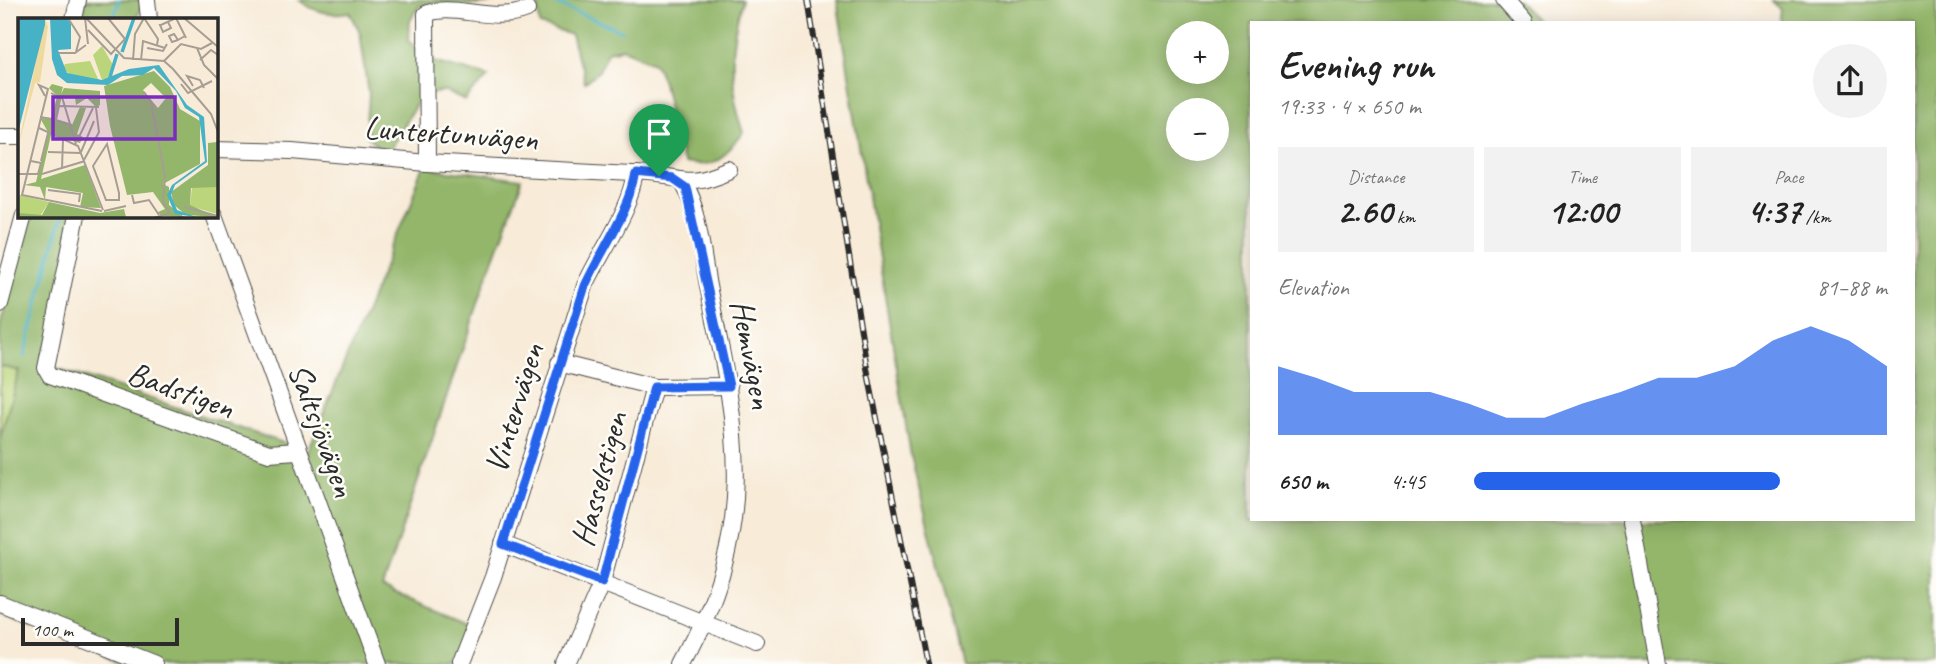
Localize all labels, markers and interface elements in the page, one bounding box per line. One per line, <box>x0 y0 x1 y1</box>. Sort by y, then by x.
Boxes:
inset map <box>18 18 217 217</box>
map controls <box>1166 21 1229 161</box>
button: + <box>1166 21 1229 84</box>
text: Evening run <box>1278 42 1434 89</box>
button: share <box>1813 44 1887 118</box>
text: 19:33 · 4 × 650 m <box>1278 92 1421 121</box>
button: − <box>1166 98 1229 161</box>
pin <box>629 104 689 176</box>
street label: Luntertunvägen <box>363 106 539 160</box>
icon: arrive <box>640 115 678 153</box>
text: Distance <box>1348 165 1405 189</box>
text: Time <box>1568 165 1597 189</box>
text: Pace <box>1774 165 1803 189</box>
text: 2.60 <box>1337 189 1392 234</box>
text: 12:00 <box>1548 189 1617 234</box>
text: 4:37 <box>1747 189 1801 234</box>
text: km <box>1392 205 1415 229</box>
text: /km <box>1801 205 1831 229</box>
text: Elevation <box>1278 273 1349 302</box>
text: 81–88 m <box>1817 273 1887 302</box>
street label: Hemvägen <box>721 296 783 412</box>
street label: Vintervägen <box>474 338 554 478</box>
street label: Badstigen <box>122 351 240 429</box>
street label: Saltsjövägen <box>279 358 366 503</box>
street label: Hasselstigen <box>561 406 637 551</box>
text: 650 m <box>1278 467 1328 496</box>
text: 4:45 <box>1390 467 1426 496</box>
scale bar <box>21 615 178 647</box>
text: 100 m <box>32 618 73 642</box>

